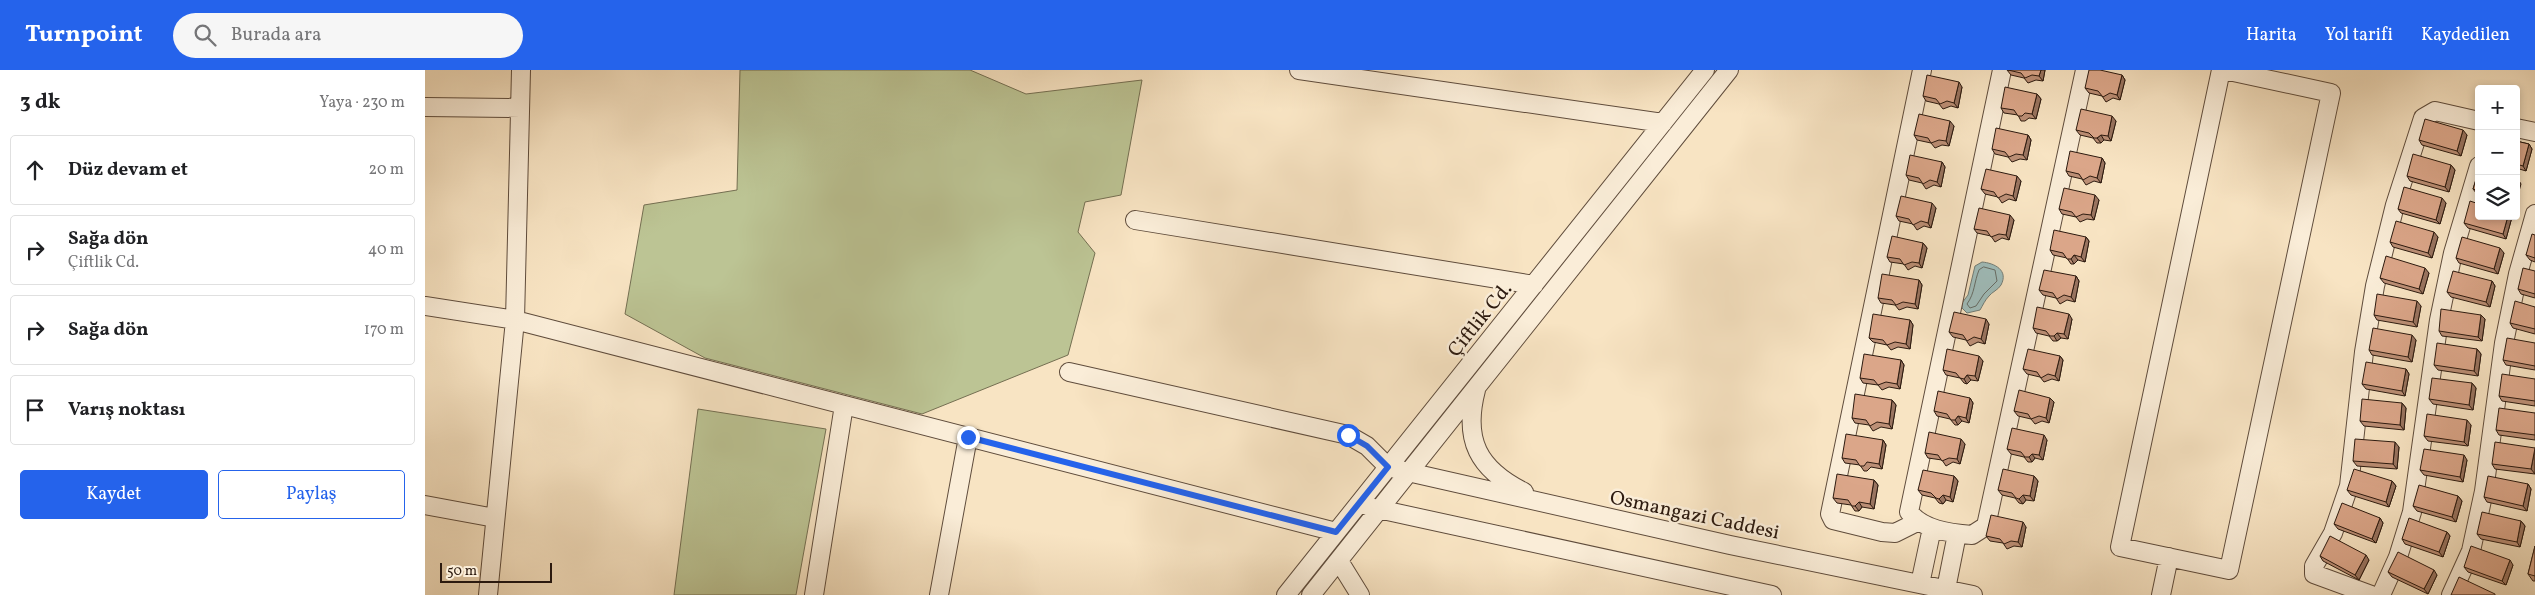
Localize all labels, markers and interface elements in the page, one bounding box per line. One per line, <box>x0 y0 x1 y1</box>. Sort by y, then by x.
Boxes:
search box <box>173 13 523 58</box>
text: Turnpoint <box>25 18 143 52</box>
icon: search <box>191 21 219 49</box>
text: Burada ara <box>231 22 321 48</box>
text: Harita <box>2246 23 2297 48</box>
text: Yol tarifi <box>2325 23 2393 48</box>
text: Kaydedilen <box>2421 23 2510 48</box>
map controls <box>2475 85 2520 220</box>
button: + <box>2475 85 2520 130</box>
text: 3 dk <box>20 88 60 117</box>
text: Yaya · 230 m <box>319 92 405 114</box>
button: − <box>2475 130 2520 175</box>
icon: ahead <box>21 156 49 184</box>
text: Düz devam et <box>68 157 188 183</box>
text: 20 m <box>369 159 404 181</box>
button: layers <box>2475 175 2520 220</box>
text: Sağa dön <box>68 226 148 252</box>
icon: right <box>21 236 49 264</box>
text: 40 m <box>368 239 404 261</box>
text: Çiftlik Cd. <box>68 252 139 274</box>
street label: Çiftlik Cd. <box>1442 277 1519 364</box>
icon: right <box>21 316 49 344</box>
text: Sağa dön <box>68 317 148 343</box>
text: 170 m <box>364 319 404 341</box>
icon: arrive <box>21 396 49 424</box>
text: Varış noktası <box>68 397 185 423</box>
route start <box>1337 424 1360 447</box>
route end <box>957 426 980 449</box>
button: Kaydet <box>20 470 208 519</box>
button: Paylaş <box>218 470 405 519</box>
street label: Osmangazi Caddesi <box>1607 484 1782 548</box>
scale bar <box>440 560 553 583</box>
text: 50 m <box>447 562 477 581</box>

